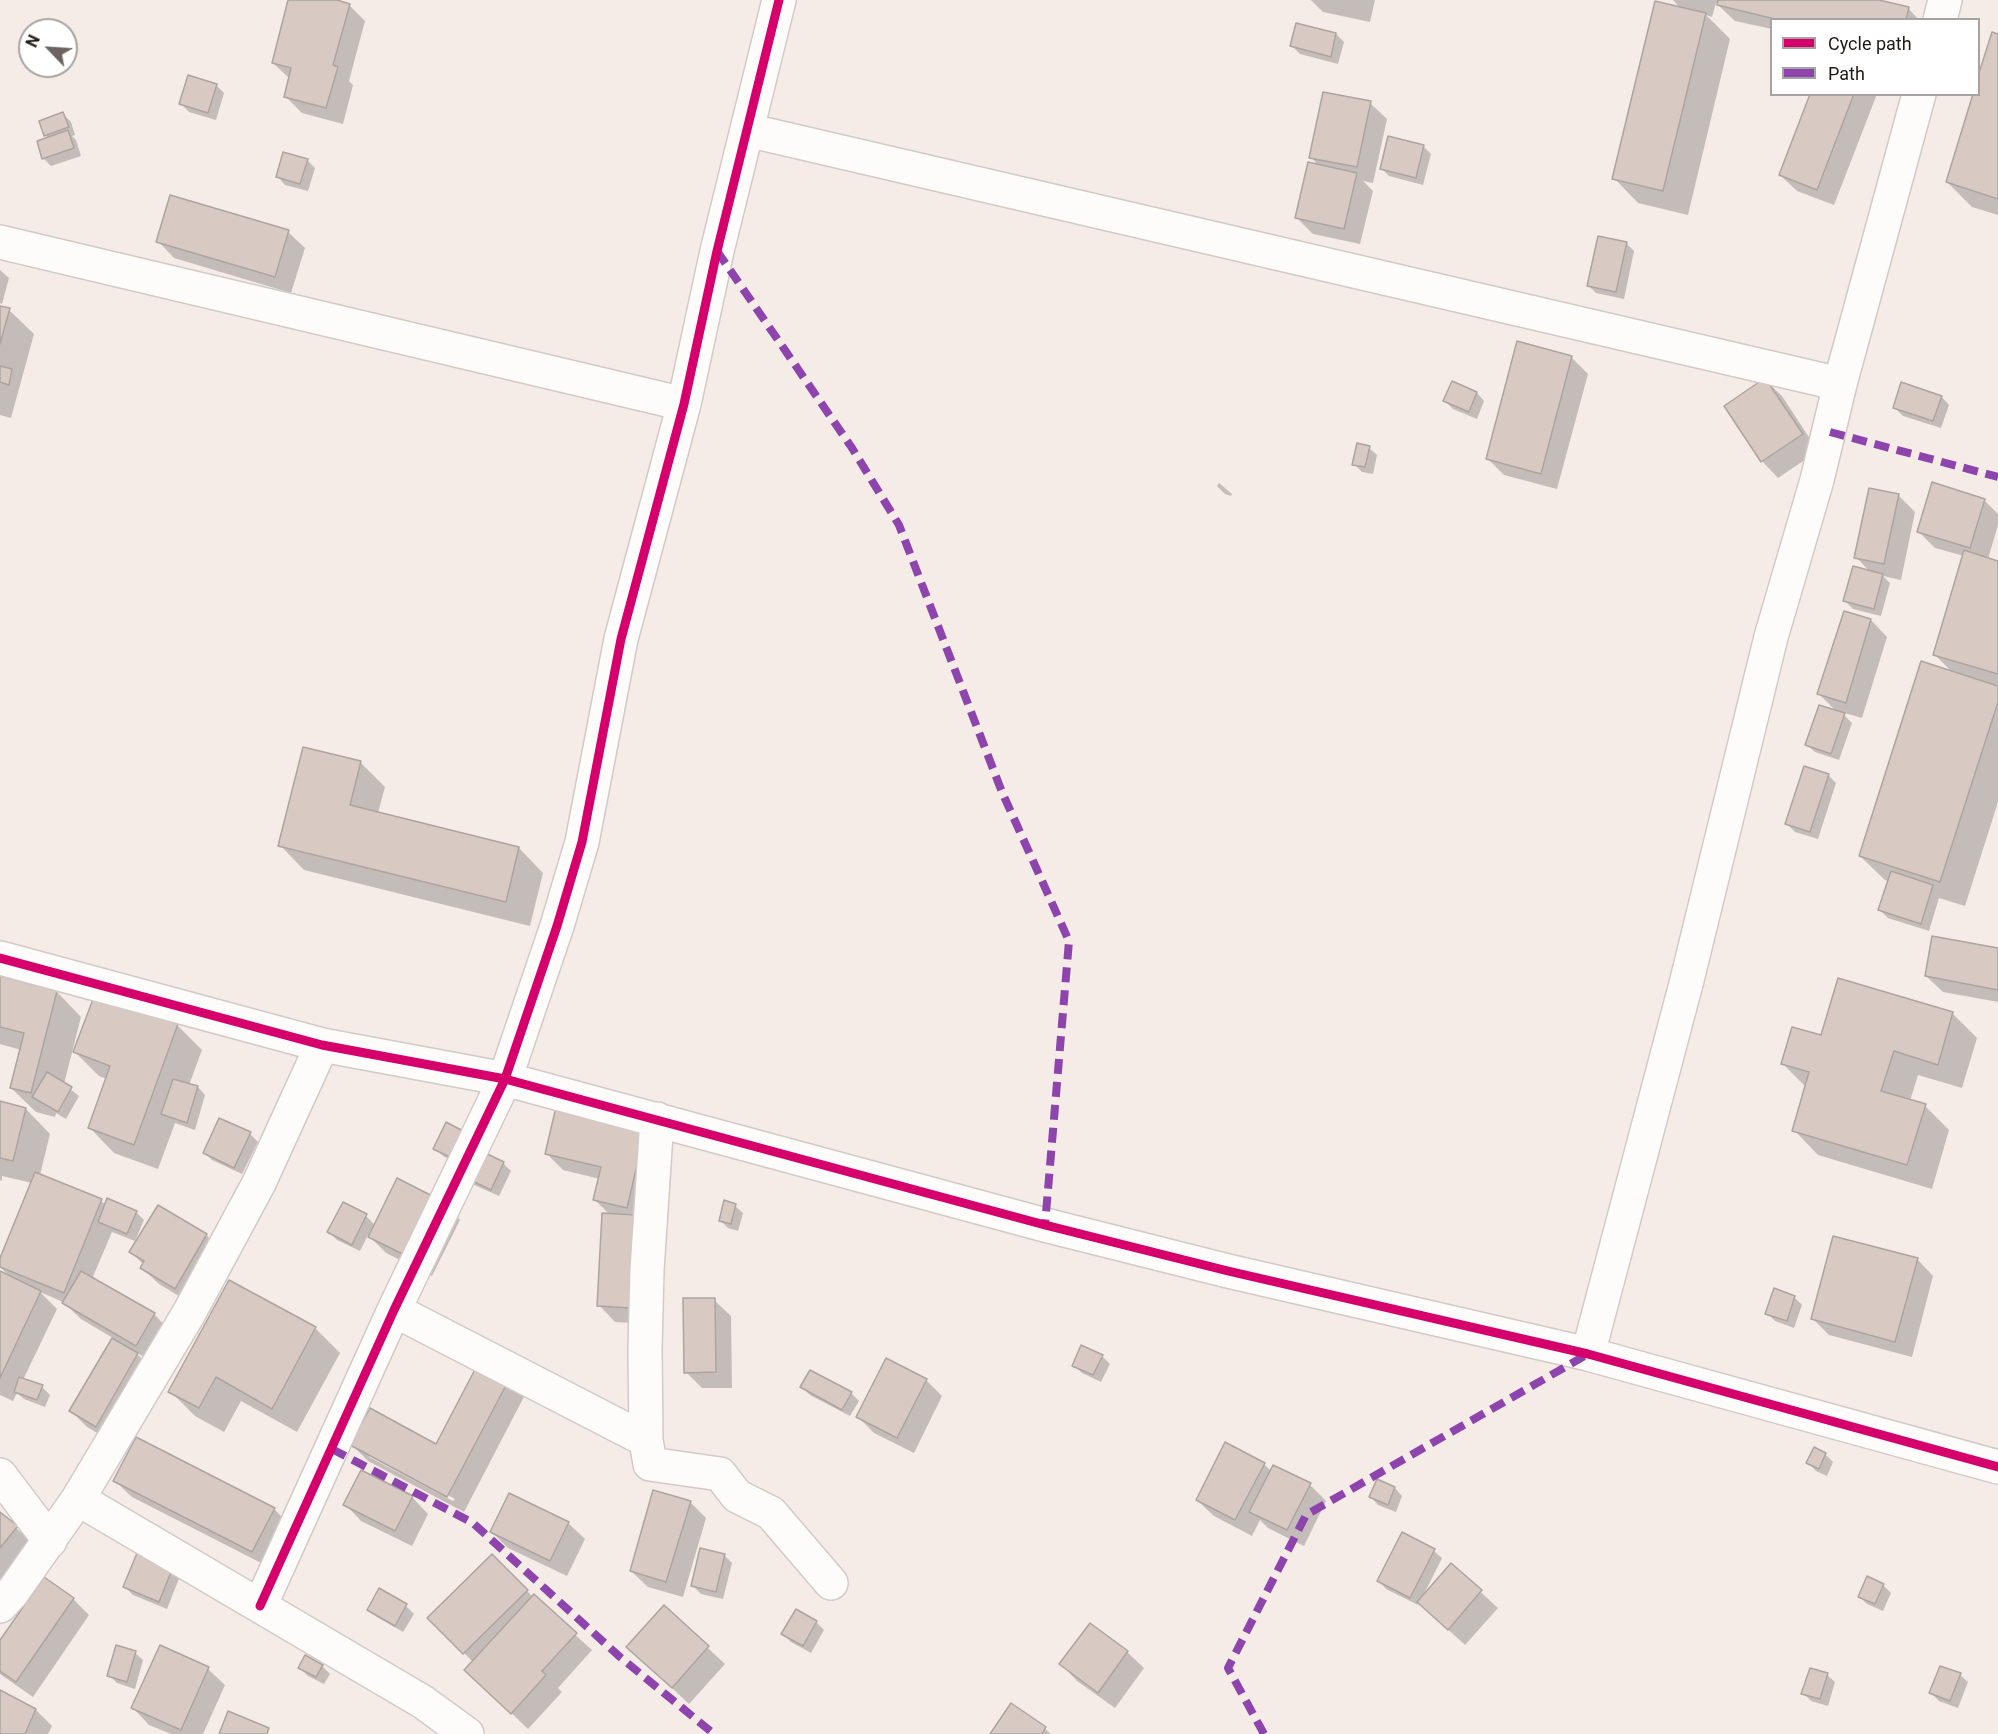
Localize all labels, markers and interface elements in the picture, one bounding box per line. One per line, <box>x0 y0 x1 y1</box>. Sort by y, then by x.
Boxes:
north arrow <box>18 18 78 78</box>
legend <box>1770 18 1980 96</box>
text: N <box>22 32 44 50</box>
text: Cycle path <box>1828 33 1912 54</box>
text: Path <box>1828 63 1865 84</box>

